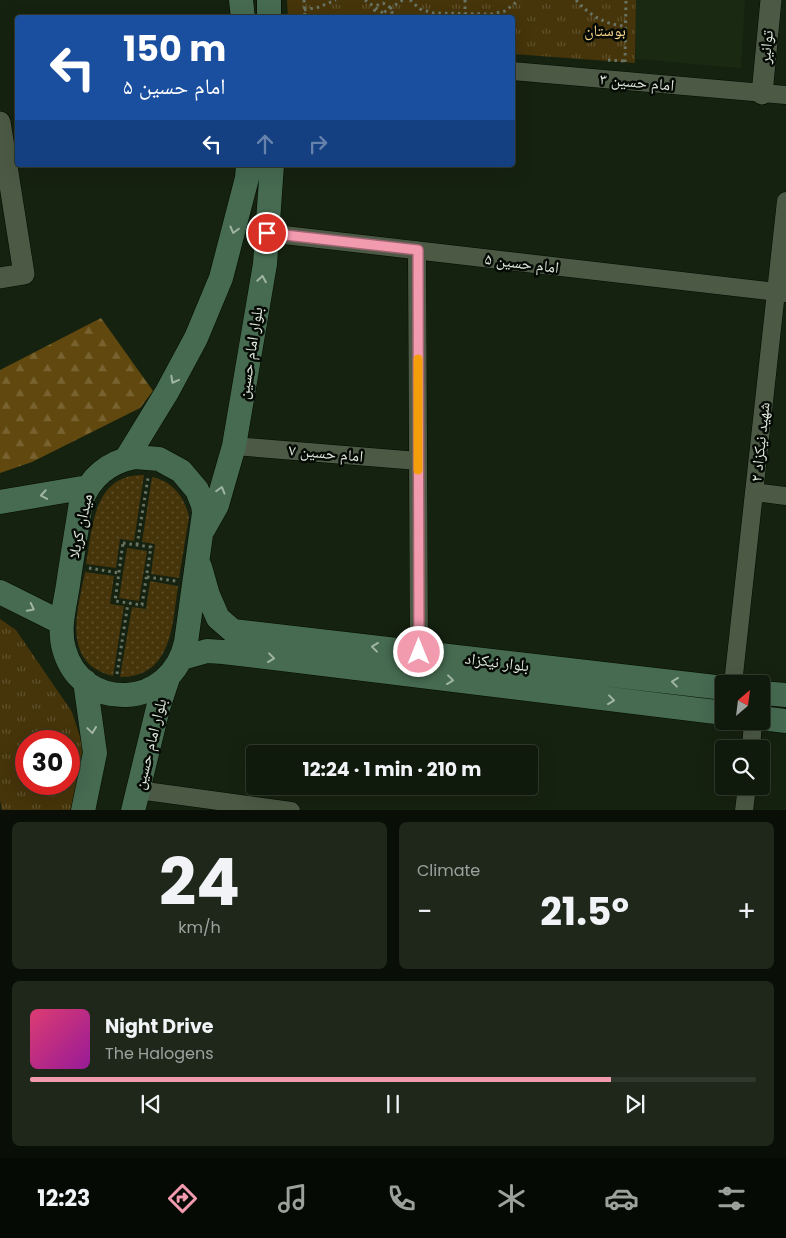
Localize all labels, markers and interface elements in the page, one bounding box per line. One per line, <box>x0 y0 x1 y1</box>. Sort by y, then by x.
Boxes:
park label: بوستان <box>584 19 626 42</box>
text: 150 m <box>123 24 226 73</box>
street label: توانیر <box>753 29 779 66</box>
icon: left <box>40 35 105 100</box>
street label: امام حسین ۳ <box>599 67 675 97</box>
text: امام حسین ۵ <box>123 71 226 102</box>
icon: left <box>198 130 226 158</box>
icon: ahead <box>251 130 279 158</box>
icon: right <box>304 130 332 158</box>
pin <box>246 212 288 254</box>
icon: arrive <box>253 219 281 247</box>
one-way arrow <box>229 225 240 234</box>
street label: امام حسین ۵ <box>484 247 560 279</box>
one-way arrow <box>257 274 267 283</box>
street label: بلوار امام حسین <box>231 305 269 401</box>
one-way arrow <box>170 375 180 384</box>
street label: شهید نیکزاد ۲ <box>744 401 776 483</box>
street label: امام حسین ۷ <box>288 438 364 468</box>
one-way arrow <box>216 486 226 494</box>
one-way arrow <box>40 489 48 499</box>
street label: میدان کربلا <box>62 492 98 560</box>
one-way arrow <box>26 601 35 612</box>
position arrow <box>392 625 444 677</box>
one-way arrow <box>371 642 379 653</box>
street label: بلوار نیکزاد <box>464 647 530 677</box>
one-way arrow <box>268 652 276 663</box>
one-way arrow <box>446 674 454 685</box>
north arrow <box>715 675 770 730</box>
map controls <box>715 675 770 795</box>
one-way arrow <box>671 678 680 688</box>
one-way arrow <box>608 694 616 705</box>
street label: بلوار امام حسین <box>128 696 172 792</box>
one-way arrow <box>86 725 96 734</box>
speed limit sign: 30 <box>15 730 80 795</box>
button: search <box>715 740 770 795</box>
text: 12:24 · 1 min · 210 m <box>303 756 481 783</box>
text: 24 <box>159 837 240 928</box>
text: Climate <box>417 859 480 882</box>
text: 21.5° <box>540 885 629 938</box>
text: − <box>417 892 432 931</box>
text: + <box>737 892 756 931</box>
text: km/h <box>178 916 221 939</box>
text: Night Drive <box>105 1013 214 1040</box>
text: The Halogens <box>105 1042 213 1065</box>
icon: previous <box>137 1090 165 1118</box>
icon: pause <box>379 1090 407 1118</box>
icon: next <box>621 1090 649 1118</box>
icon: directions <box>165 1181 200 1216</box>
icon: music <box>275 1181 310 1216</box>
icon: phone <box>384 1181 419 1216</box>
icon: climate <box>494 1181 529 1216</box>
icon: car <box>604 1181 639 1216</box>
icon: filters <box>714 1181 749 1216</box>
text: 12:23 <box>37 1183 90 1214</box>

